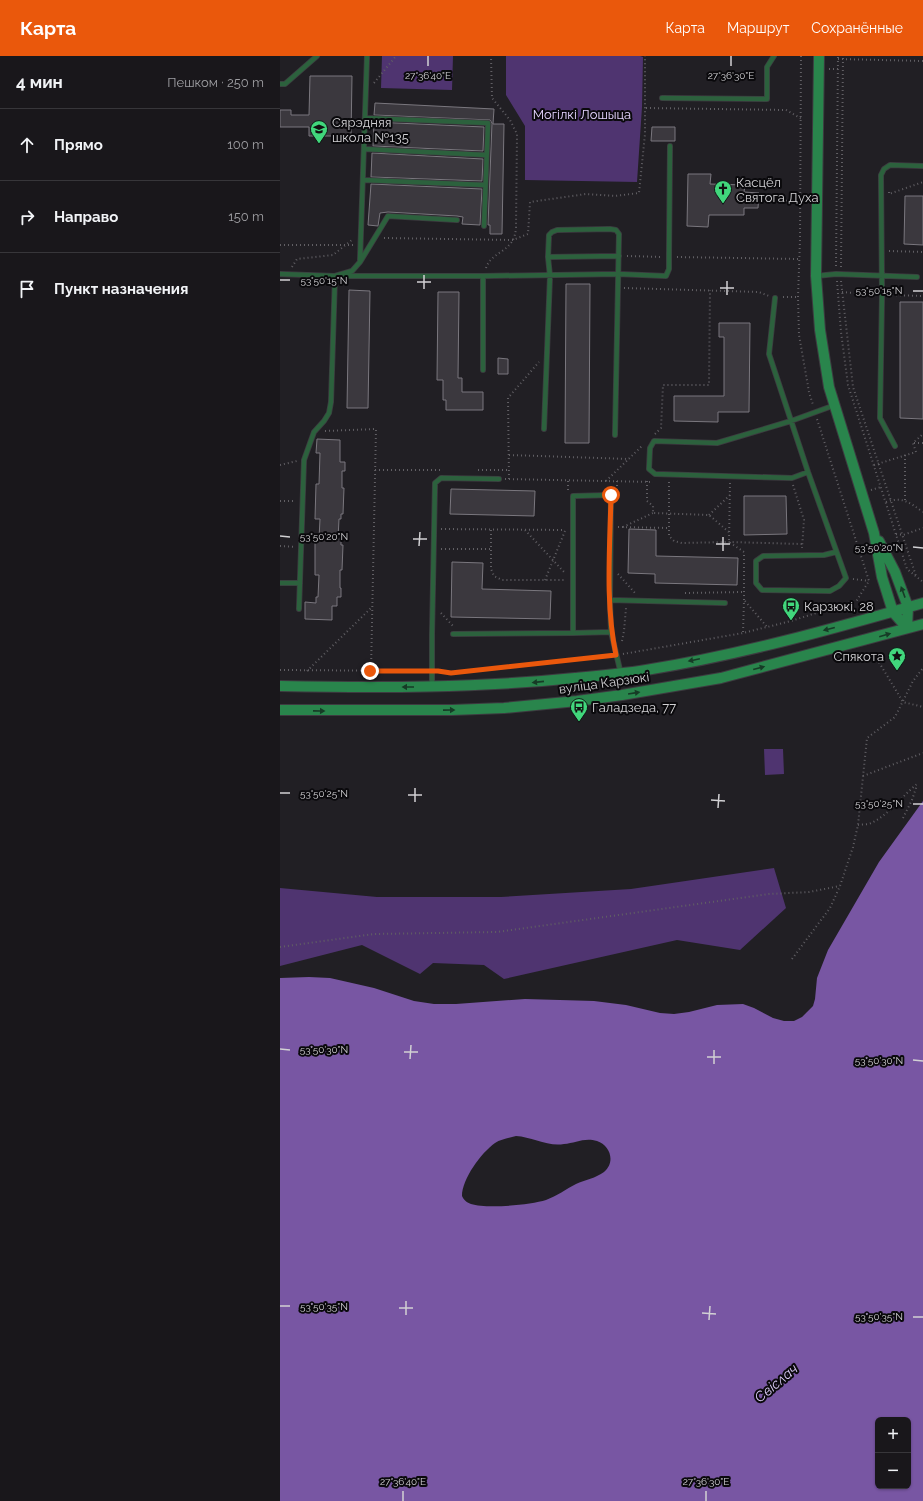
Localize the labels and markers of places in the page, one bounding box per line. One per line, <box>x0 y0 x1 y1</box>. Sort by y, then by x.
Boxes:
place label: Сярэдняя школа №135 <box>332 115 409 145</box>
school or university icon: Сярэдняя школа №135 <box>309 119 329 144</box>
place label: Касцёл Святога Духа <box>736 175 819 205</box>
church icon: Касцёл Святога Духа <box>713 179 733 204</box>
bus stop icon: Карзюкі, 28 <box>781 596 801 621</box>
place label: Карзюкі, 28 <box>804 599 874 614</box>
place icon: Спякота <box>887 646 907 671</box>
place label: Спякота <box>834 649 884 664</box>
bus stop icon: Галадзеда, 77 <box>569 697 589 722</box>
place label: Галадзеда, 77 <box>592 700 676 715</box>

